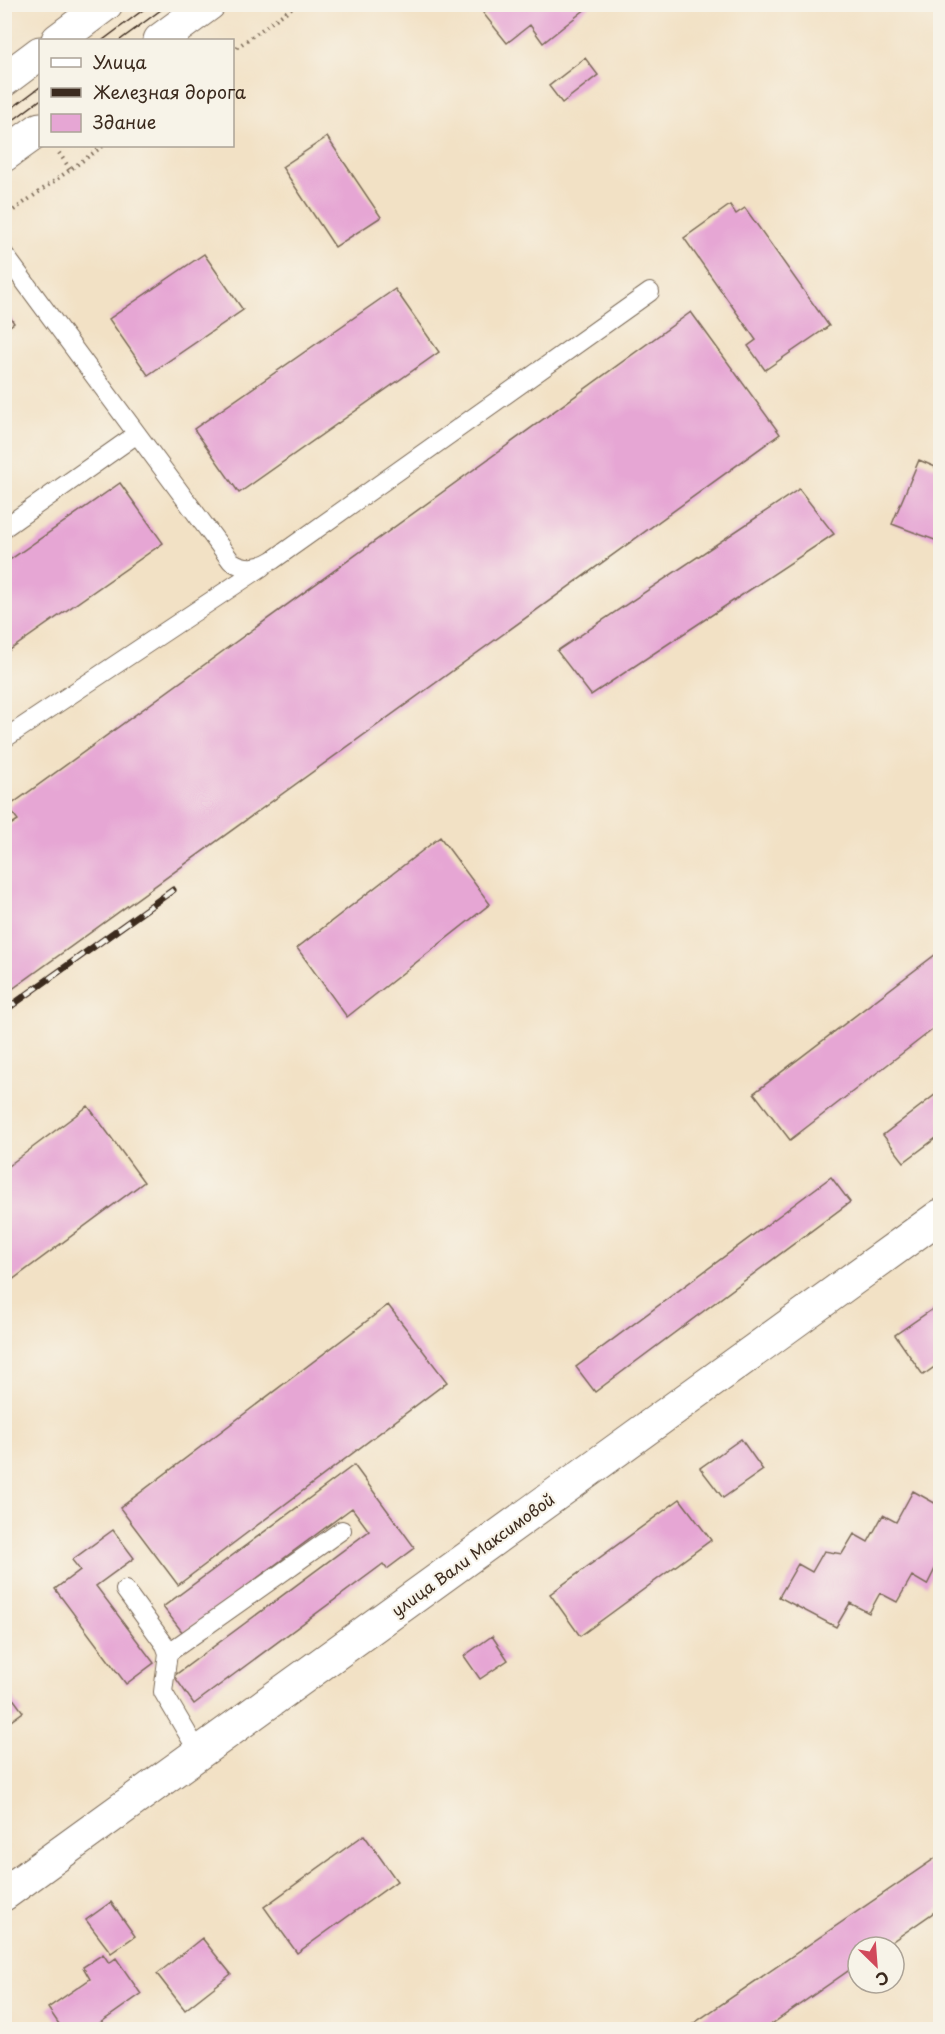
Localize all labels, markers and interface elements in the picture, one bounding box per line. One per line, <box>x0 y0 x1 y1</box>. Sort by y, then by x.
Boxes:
legend <box>39 39 234 147</box>
text: Улица <box>93 48 147 75</box>
text: Железная дорога <box>93 78 247 105</box>
text: Здание <box>93 108 156 135</box>
street label: улица Вали Максимовой <box>386 1487 559 1622</box>
north arrow <box>846 1935 906 1995</box>
text: С <box>872 1966 893 1993</box>

